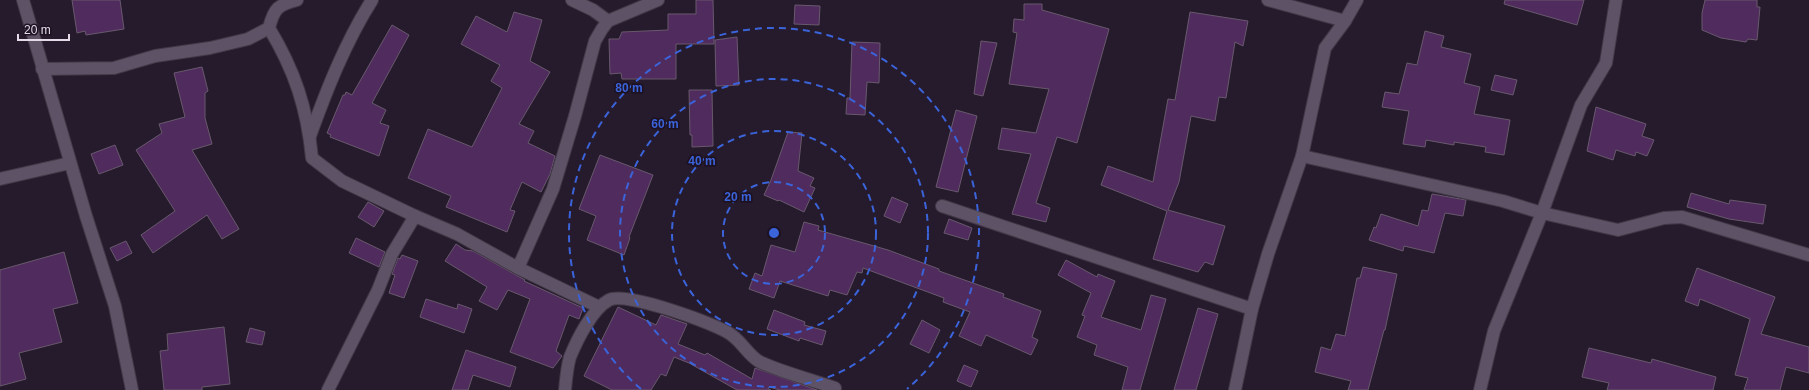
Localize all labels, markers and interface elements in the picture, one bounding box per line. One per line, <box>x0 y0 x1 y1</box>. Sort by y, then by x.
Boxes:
scale bar <box>18 16 69 42</box>
text: 20 m <box>24 23 51 37</box>
text: 80 m <box>615 81 643 95</box>
text: 60 m <box>651 117 679 131</box>
text: 40 m <box>688 154 716 168</box>
text: 20 m <box>724 190 752 204</box>
centre of rings <box>767 226 781 240</box>

